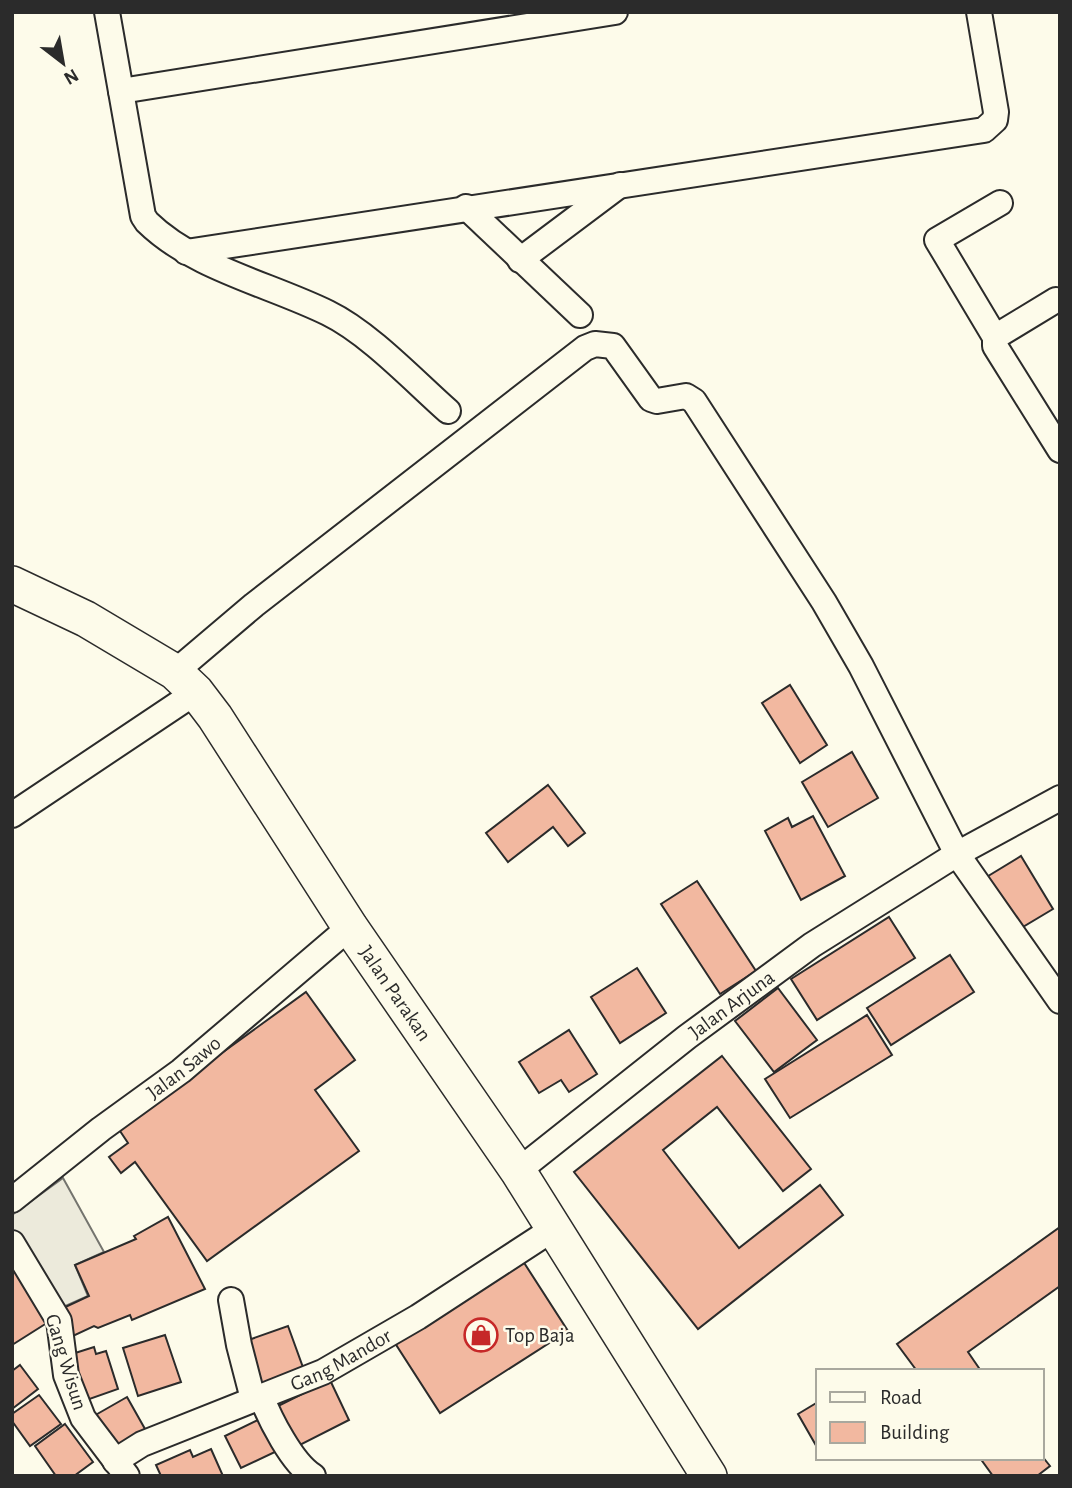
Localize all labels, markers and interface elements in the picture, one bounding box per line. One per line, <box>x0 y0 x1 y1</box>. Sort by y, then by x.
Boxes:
north arrow <box>28 28 98 98</box>
text: N <box>60 65 82 88</box>
street label: Jalan Parakan <box>356 942 436 1045</box>
street label: Jalan Arjuna <box>685 966 778 1042</box>
street label: Jalan Sawo <box>143 1032 225 1103</box>
street label: Gang Wisun <box>41 1311 91 1413</box>
shop icon: Top Baja <box>462 1316 500 1354</box>
street label: Gang Mandor <box>287 1324 395 1394</box>
place label: Top Baja <box>505 1325 575 1346</box>
legend <box>816 1369 1044 1460</box>
text: Road <box>880 1387 922 1408</box>
text: Building <box>880 1422 950 1443</box>

